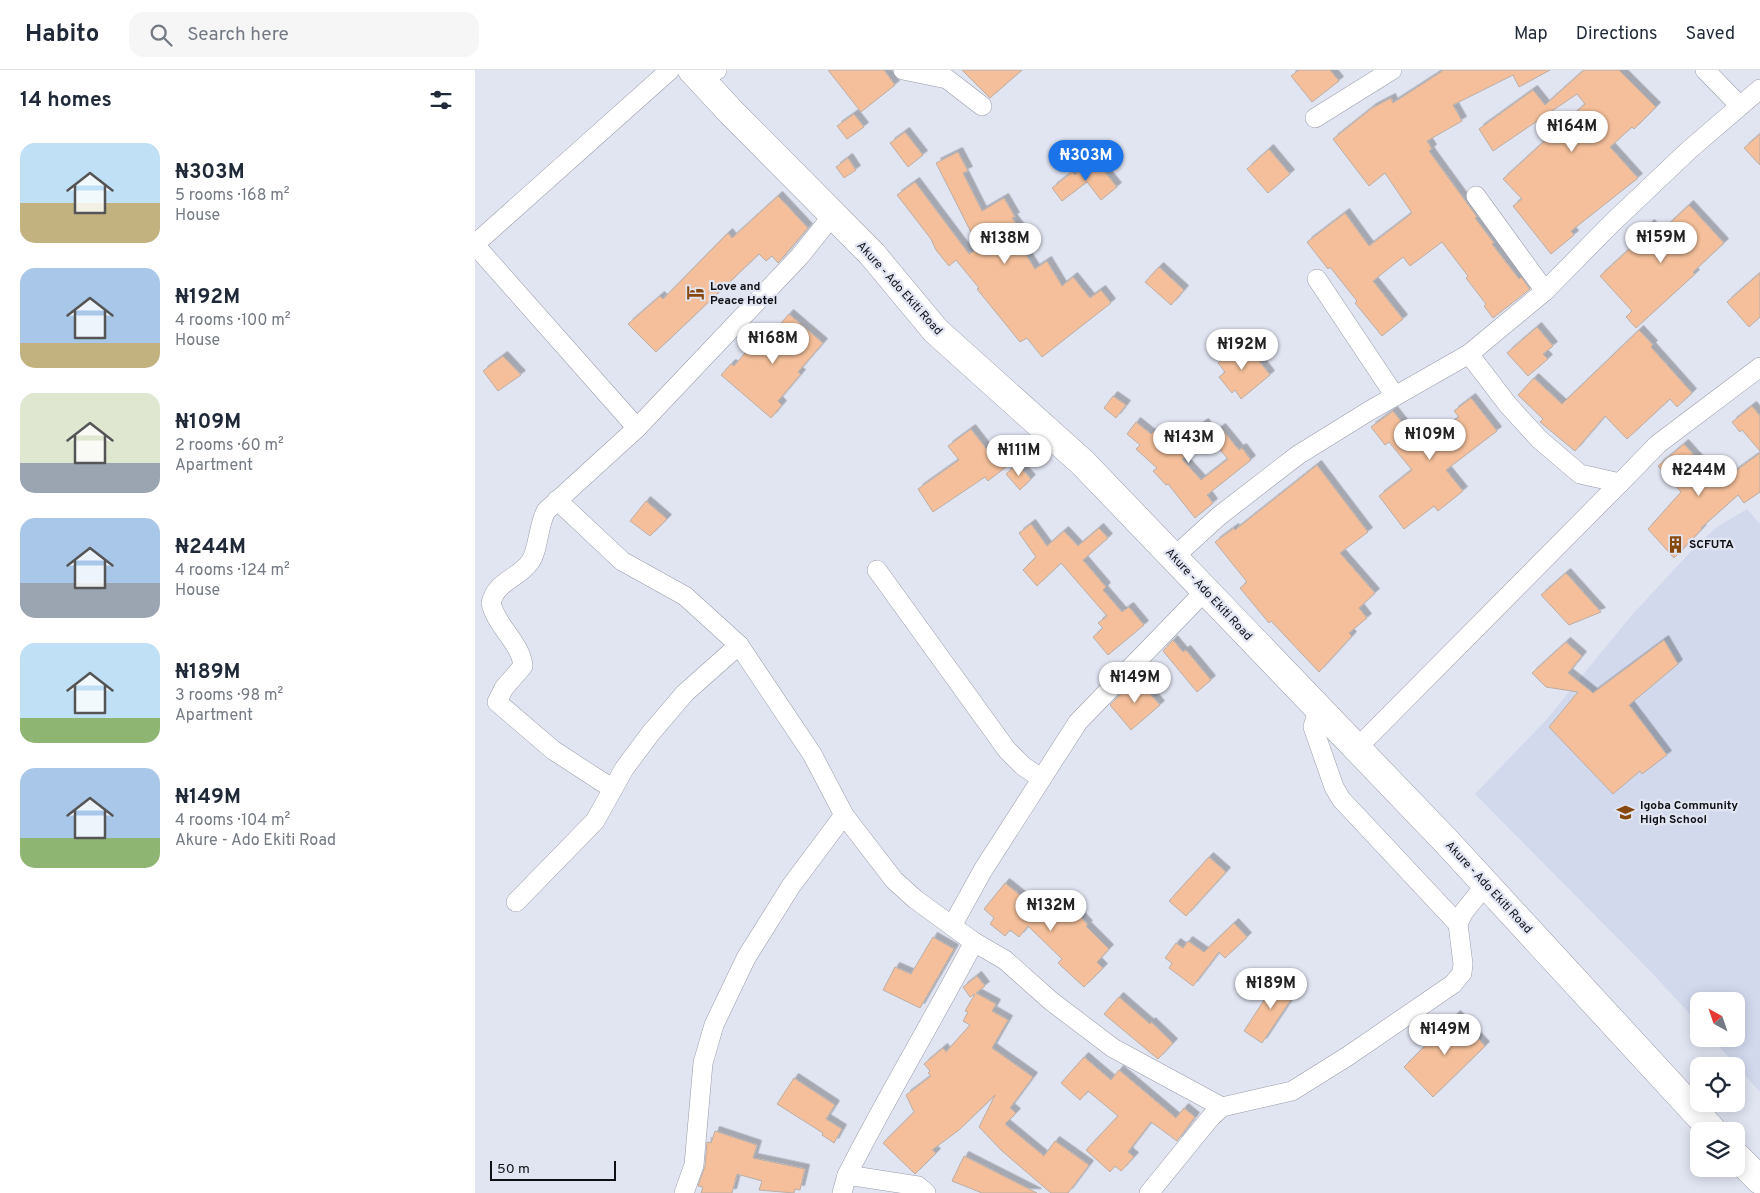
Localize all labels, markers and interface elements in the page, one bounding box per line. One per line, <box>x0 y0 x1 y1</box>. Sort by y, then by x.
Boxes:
search box <box>129 12 479 57</box>
text: Habito <box>25 20 99 50</box>
icon: search <box>147 21 175 49</box>
text: Search here <box>187 23 289 47</box>
text: Map <box>1514 23 1548 46</box>
text: Directions <box>1576 23 1658 46</box>
text: Saved <box>1686 23 1735 46</box>
icon: filters <box>427 86 455 114</box>
text: 14 homes <box>20 87 112 114</box>
pin: ₦164M <box>1537 111 1607 153</box>
text: ₦164M <box>1547 117 1597 137</box>
pin: ₦303M <box>1051 140 1121 182</box>
text: ₦303M <box>1059 146 1113 166</box>
text: ₦303M <box>175 159 245 186</box>
icon: home <box>60 163 120 223</box>
text: 5 rooms · 168 m² <box>175 186 290 206</box>
text: House <box>175 206 220 226</box>
pin: ₦138M <box>970 222 1040 265</box>
pin: ₦159M <box>1626 222 1696 264</box>
text: ₦159M <box>1636 228 1686 248</box>
text: ₦138M <box>980 229 1030 249</box>
street label: Akure - Ado Ekiti Road <box>853 238 946 339</box>
place label: Love and Peace Hotel <box>710 279 777 309</box>
hotel icon: Love and Peace Hotel <box>686 283 706 303</box>
text: ₦192M <box>175 284 240 311</box>
icon: home <box>60 288 120 348</box>
text: 4 rooms · 100 m² <box>175 311 291 331</box>
pin: ₦168M <box>738 322 808 365</box>
pin: ₦192M <box>1207 328 1277 371</box>
text: ₦168M <box>748 329 798 349</box>
text: House <box>175 331 220 351</box>
text: ₦192M <box>1217 335 1267 355</box>
text: ₦109M <box>175 409 241 436</box>
icon: home <box>60 413 120 473</box>
pin: ₦109M <box>1395 418 1465 461</box>
pin: ₦143M <box>1154 422 1224 464</box>
text: ₦109M <box>1405 425 1455 445</box>
text: ₦143M <box>1164 428 1214 448</box>
pin: ₦111M <box>984 434 1054 477</box>
text: 2 rooms · 60 m² <box>175 436 284 456</box>
text: ₦111M <box>998 441 1040 461</box>
pin: ₦244M <box>1664 454 1734 497</box>
text: Apartment <box>175 456 253 476</box>
text: ₦244M <box>1672 461 1726 481</box>
text: ₦244M <box>175 534 246 561</box>
building icon: SCFUTA <box>1665 534 1685 554</box>
place label: SCFUTA <box>1689 537 1734 553</box>
icon: home <box>60 538 120 598</box>
street label: Akure - Ado Ekiti Road <box>1161 545 1255 644</box>
text: 4 rooms · 124 m² <box>175 561 290 581</box>
text: House <box>175 581 220 601</box>
text: ₦189M <box>175 659 241 686</box>
pin: ₦149M <box>1100 662 1170 704</box>
icon: home <box>60 663 120 723</box>
text: ₦149M <box>1110 668 1160 688</box>
text: 3 rooms · 98 m² <box>175 686 283 706</box>
text: Apartment <box>175 706 253 726</box>
text: ₦149M <box>175 784 241 811</box>
icon: home <box>60 788 120 848</box>
place label: Igoba Community High School <box>1640 798 1738 828</box>
school or university icon: Igoba Community High School <box>1616 802 1636 822</box>
text: 4 rooms · 104 m² <box>175 811 290 831</box>
text: Akure - Ado Ekiti Road <box>175 831 336 851</box>
street label: Akure - Ado Ekiti Road <box>1441 838 1535 937</box>
pin: ₦132M <box>1016 890 1086 932</box>
text: ₦132M <box>1026 896 1076 916</box>
pin: ₦189M <box>1236 968 1306 1010</box>
text: ₦189M <box>1246 974 1296 994</box>
north arrow <box>1690 992 1745 1048</box>
map controls <box>1690 992 1745 1177</box>
pin: ₦149M <box>1410 1014 1480 1056</box>
text: ₦149M <box>1420 1020 1470 1040</box>
button: locate <box>1690 1057 1745 1112</box>
button: layers <box>1690 1122 1745 1177</box>
scale bar <box>490 1158 616 1181</box>
text: 50 m <box>497 1161 530 1178</box>

